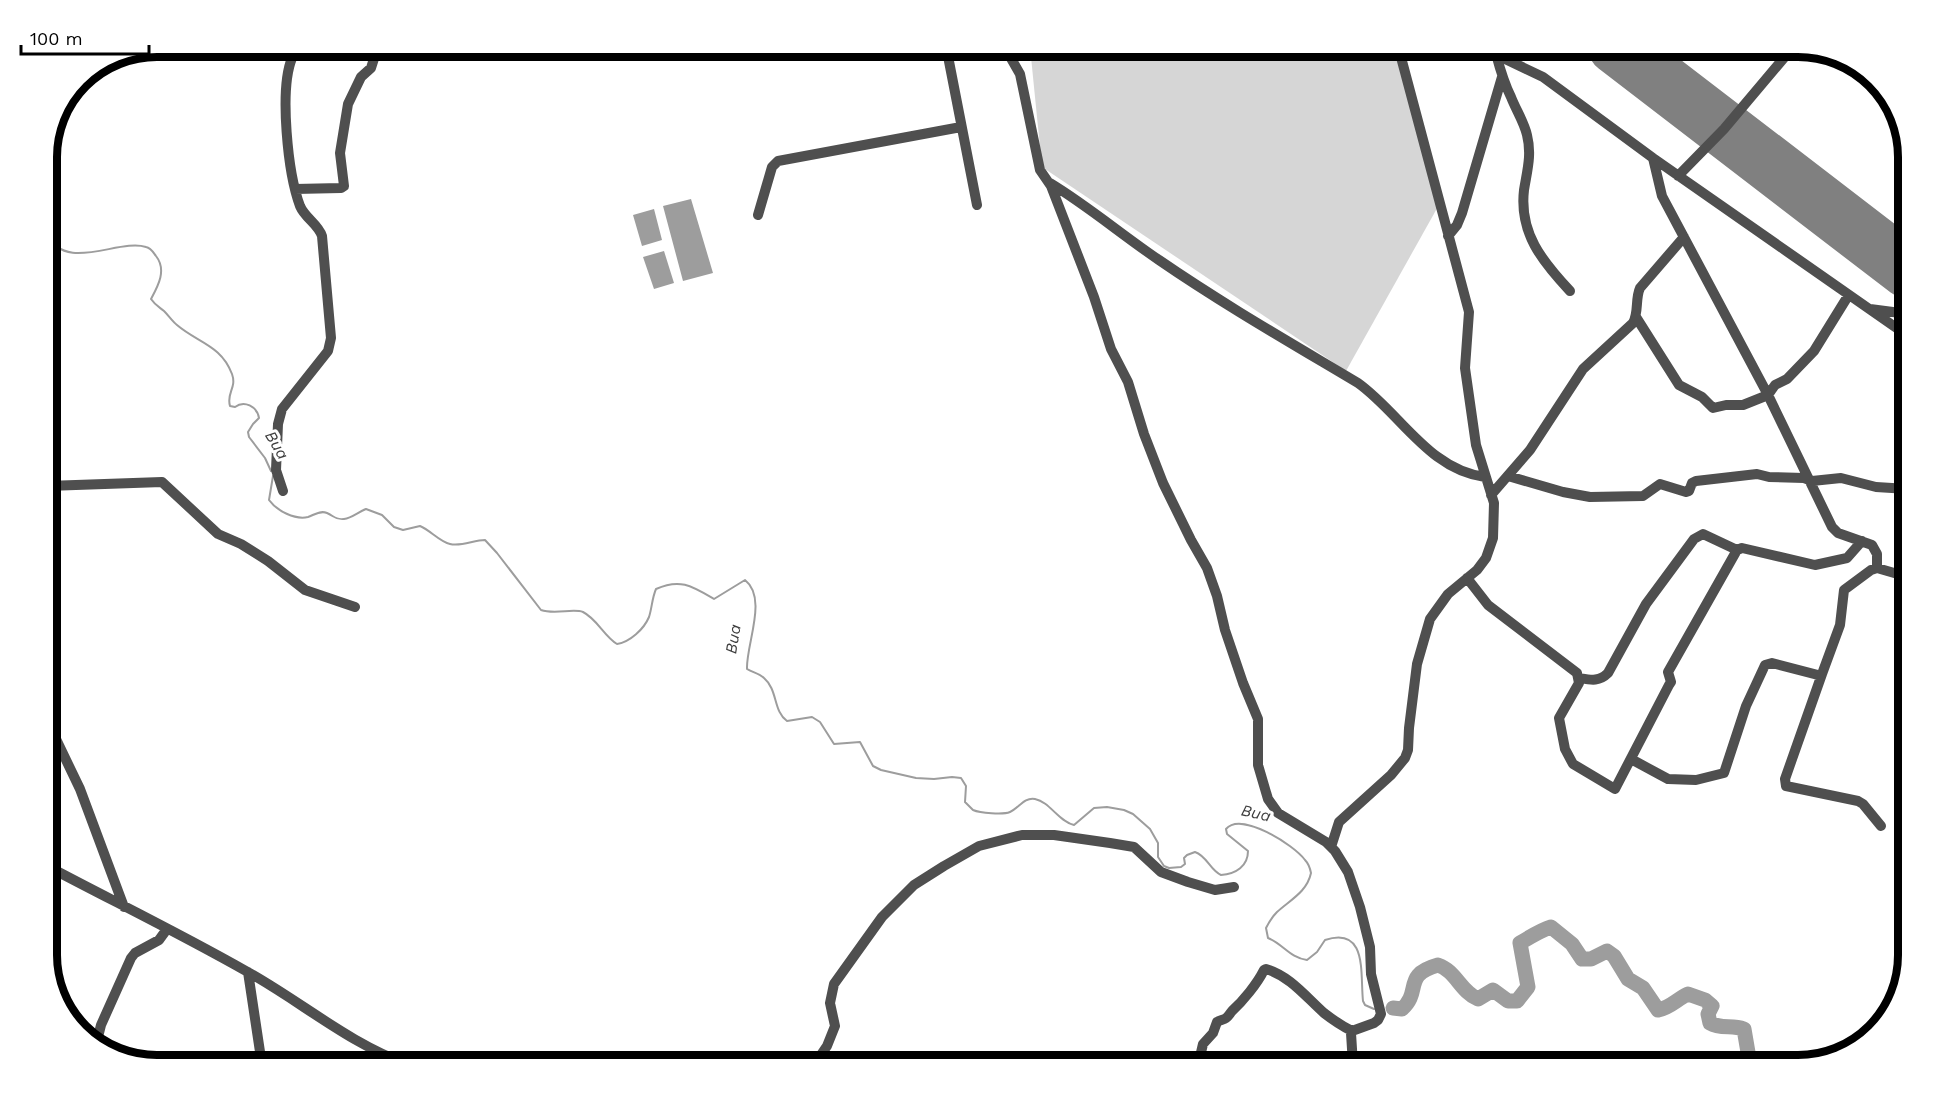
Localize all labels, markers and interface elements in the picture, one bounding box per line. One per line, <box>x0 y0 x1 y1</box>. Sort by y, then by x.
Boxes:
scale bar <box>21 18 148 56</box>
text: 100 m <box>30 28 83 49</box>
water label: Bua <box>261 427 293 463</box>
water label: Bua <box>721 623 745 655</box>
water label: Bua <box>1239 800 1273 826</box>

